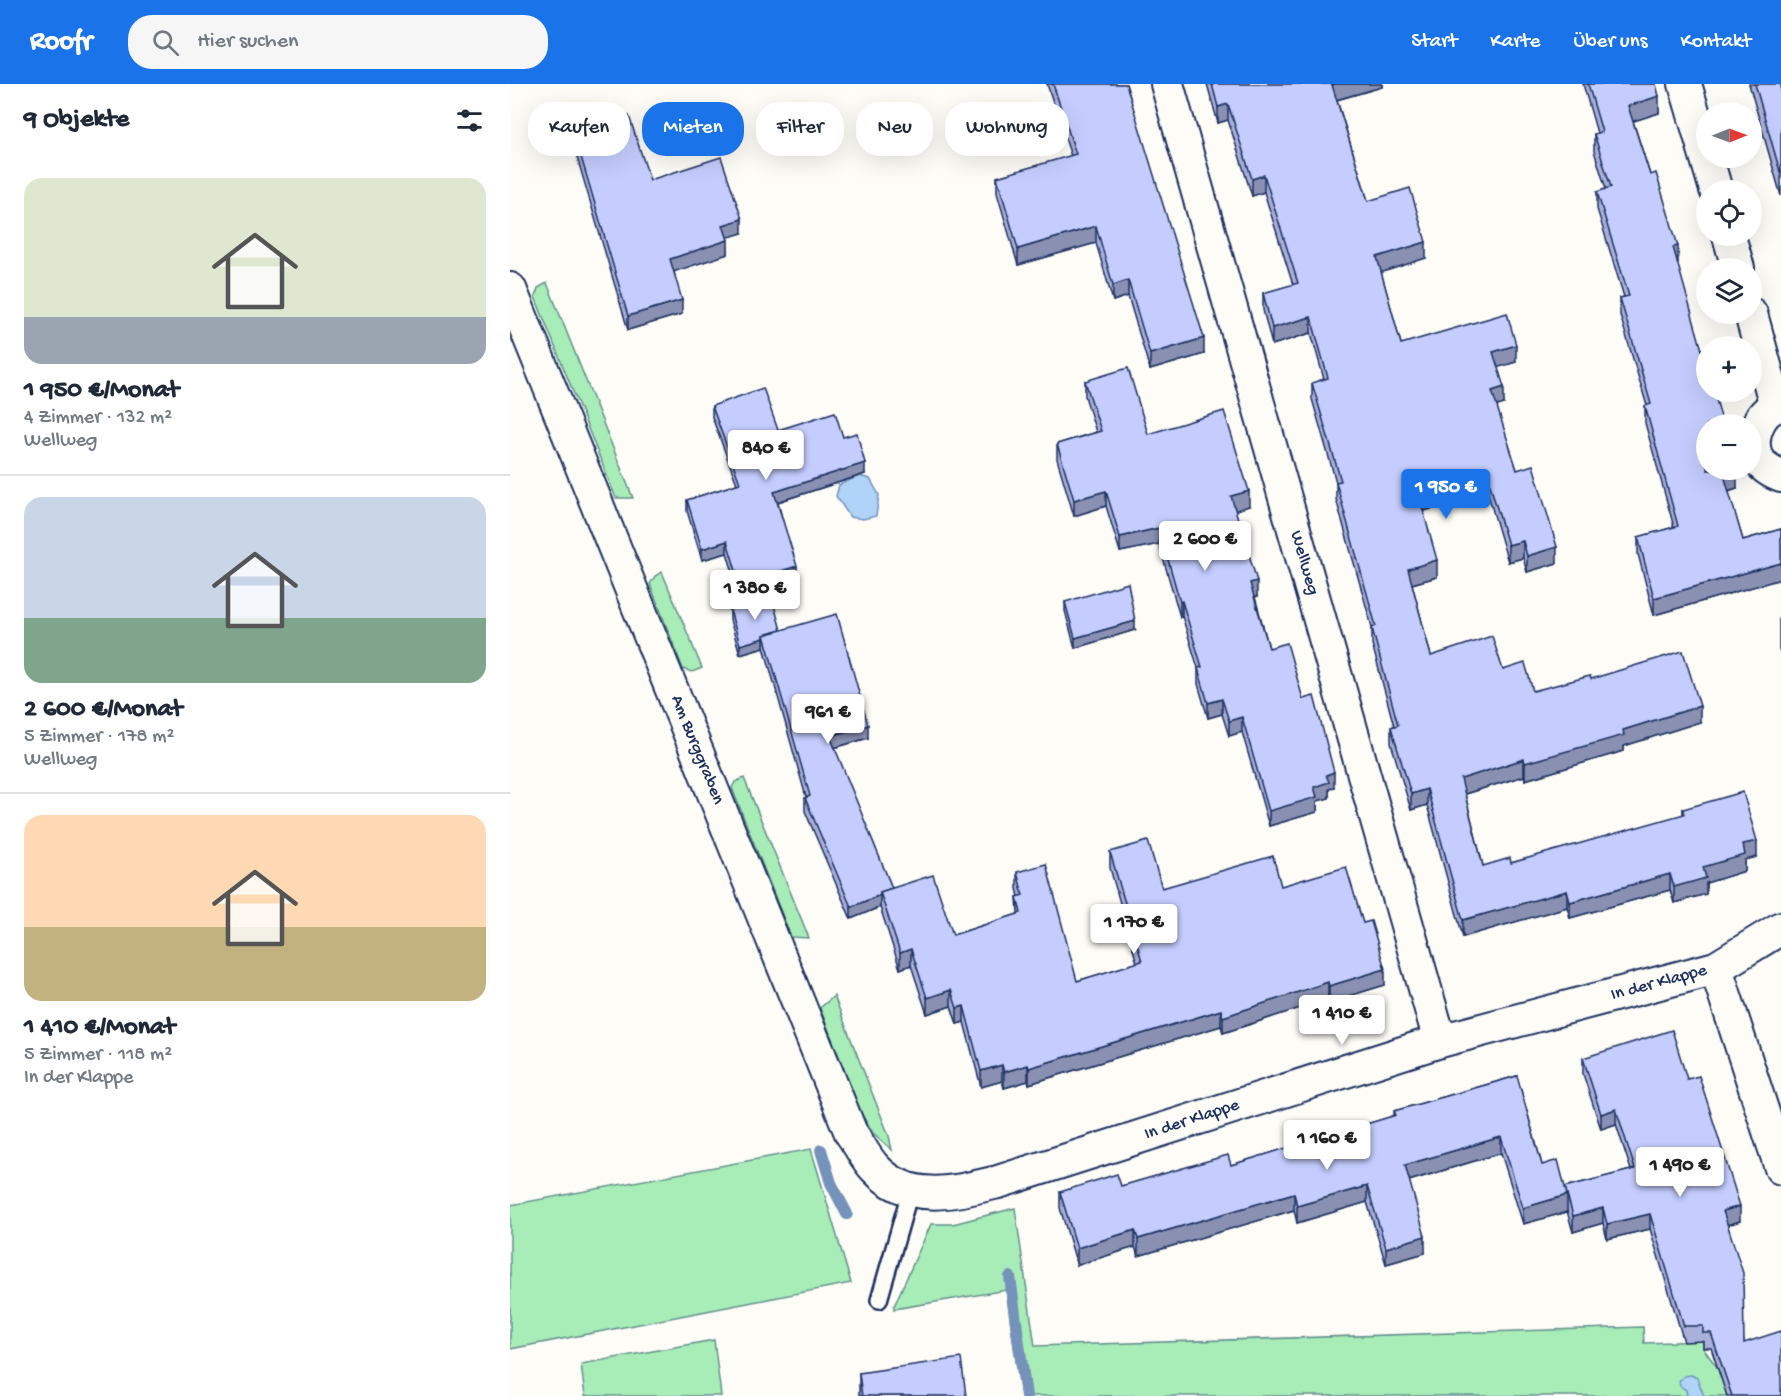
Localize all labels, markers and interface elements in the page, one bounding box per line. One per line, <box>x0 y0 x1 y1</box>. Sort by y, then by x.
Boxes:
search box <box>128 15 548 69</box>
text: Roofr <box>30 26 92 59</box>
icon: search <box>149 26 182 59</box>
text: Hier suchen <box>197 29 298 55</box>
text: Start <box>1411 30 1457 55</box>
text: Karte <box>1490 30 1540 55</box>
text: Über uns <box>1573 30 1647 55</box>
text: Kontakt <box>1680 30 1751 55</box>
chip: Kaufen <box>528 102 630 156</box>
chip: Mieten <box>642 102 744 156</box>
chip: Filter <box>756 102 844 156</box>
chip: Neu <box>856 102 933 156</box>
chip: Wohnung <box>945 102 1069 156</box>
north arrow <box>1696 102 1762 168</box>
map controls <box>1696 102 1762 480</box>
icon: filters <box>453 104 486 137</box>
text: 9 Objekte <box>24 105 129 136</box>
button: locate <box>1696 180 1762 246</box>
icon: home <box>201 217 309 325</box>
button: layers <box>1696 258 1762 324</box>
button: + <box>1696 336 1762 402</box>
text: 1 950 €/Monat <box>24 376 179 407</box>
text: 4 Zimmer · 132 m² <box>24 407 172 430</box>
button: − <box>1696 414 1762 480</box>
text: Wellweg <box>24 430 97 453</box>
pin: 840 € <box>724 430 808 481</box>
text: 840 € <box>742 438 790 461</box>
pin: 1 950 € <box>1391 469 1501 520</box>
text: 1 950 € <box>1415 477 1477 500</box>
pin: 2 600 € <box>1150 521 1260 572</box>
street label: Wellweg <box>1285 528 1323 598</box>
text: 2 600 € <box>1173 529 1237 552</box>
icon: home <box>201 536 309 644</box>
pin: 1 380 € <box>700 570 810 621</box>
text: 1 380 € <box>724 578 786 601</box>
street label: Am Burggraben <box>666 692 729 808</box>
pin: 961 € <box>786 694 870 745</box>
text: 2 600 €/Monat <box>24 695 182 726</box>
text: 961 € <box>806 702 850 725</box>
text: 5 Zimmer · 178 m² <box>24 726 174 749</box>
text: Wellweg <box>24 749 97 772</box>
icon: home <box>201 854 309 962</box>
pin: 1 170 € <box>1079 904 1189 955</box>
text: 1 170 € <box>1104 912 1164 935</box>
street label: In der Klappe <box>1609 960 1710 1006</box>
pin: 1 410 € <box>1287 995 1397 1046</box>
text: 1 410 € <box>1313 1003 1371 1026</box>
text: 1 410 €/Monat <box>24 1013 175 1044</box>
text: 5 Zimmer · 118 m² <box>24 1044 172 1067</box>
text: In der Klappe <box>24 1067 133 1090</box>
street label: In der Klappe <box>1142 1095 1243 1145</box>
pin: 1 160 € <box>1272 1120 1382 1171</box>
text: 1 160 € <box>1297 1128 1357 1151</box>
pin: 1 490 € <box>1625 1147 1735 1198</box>
text: 1 490 € <box>1650 1155 1710 1178</box>

